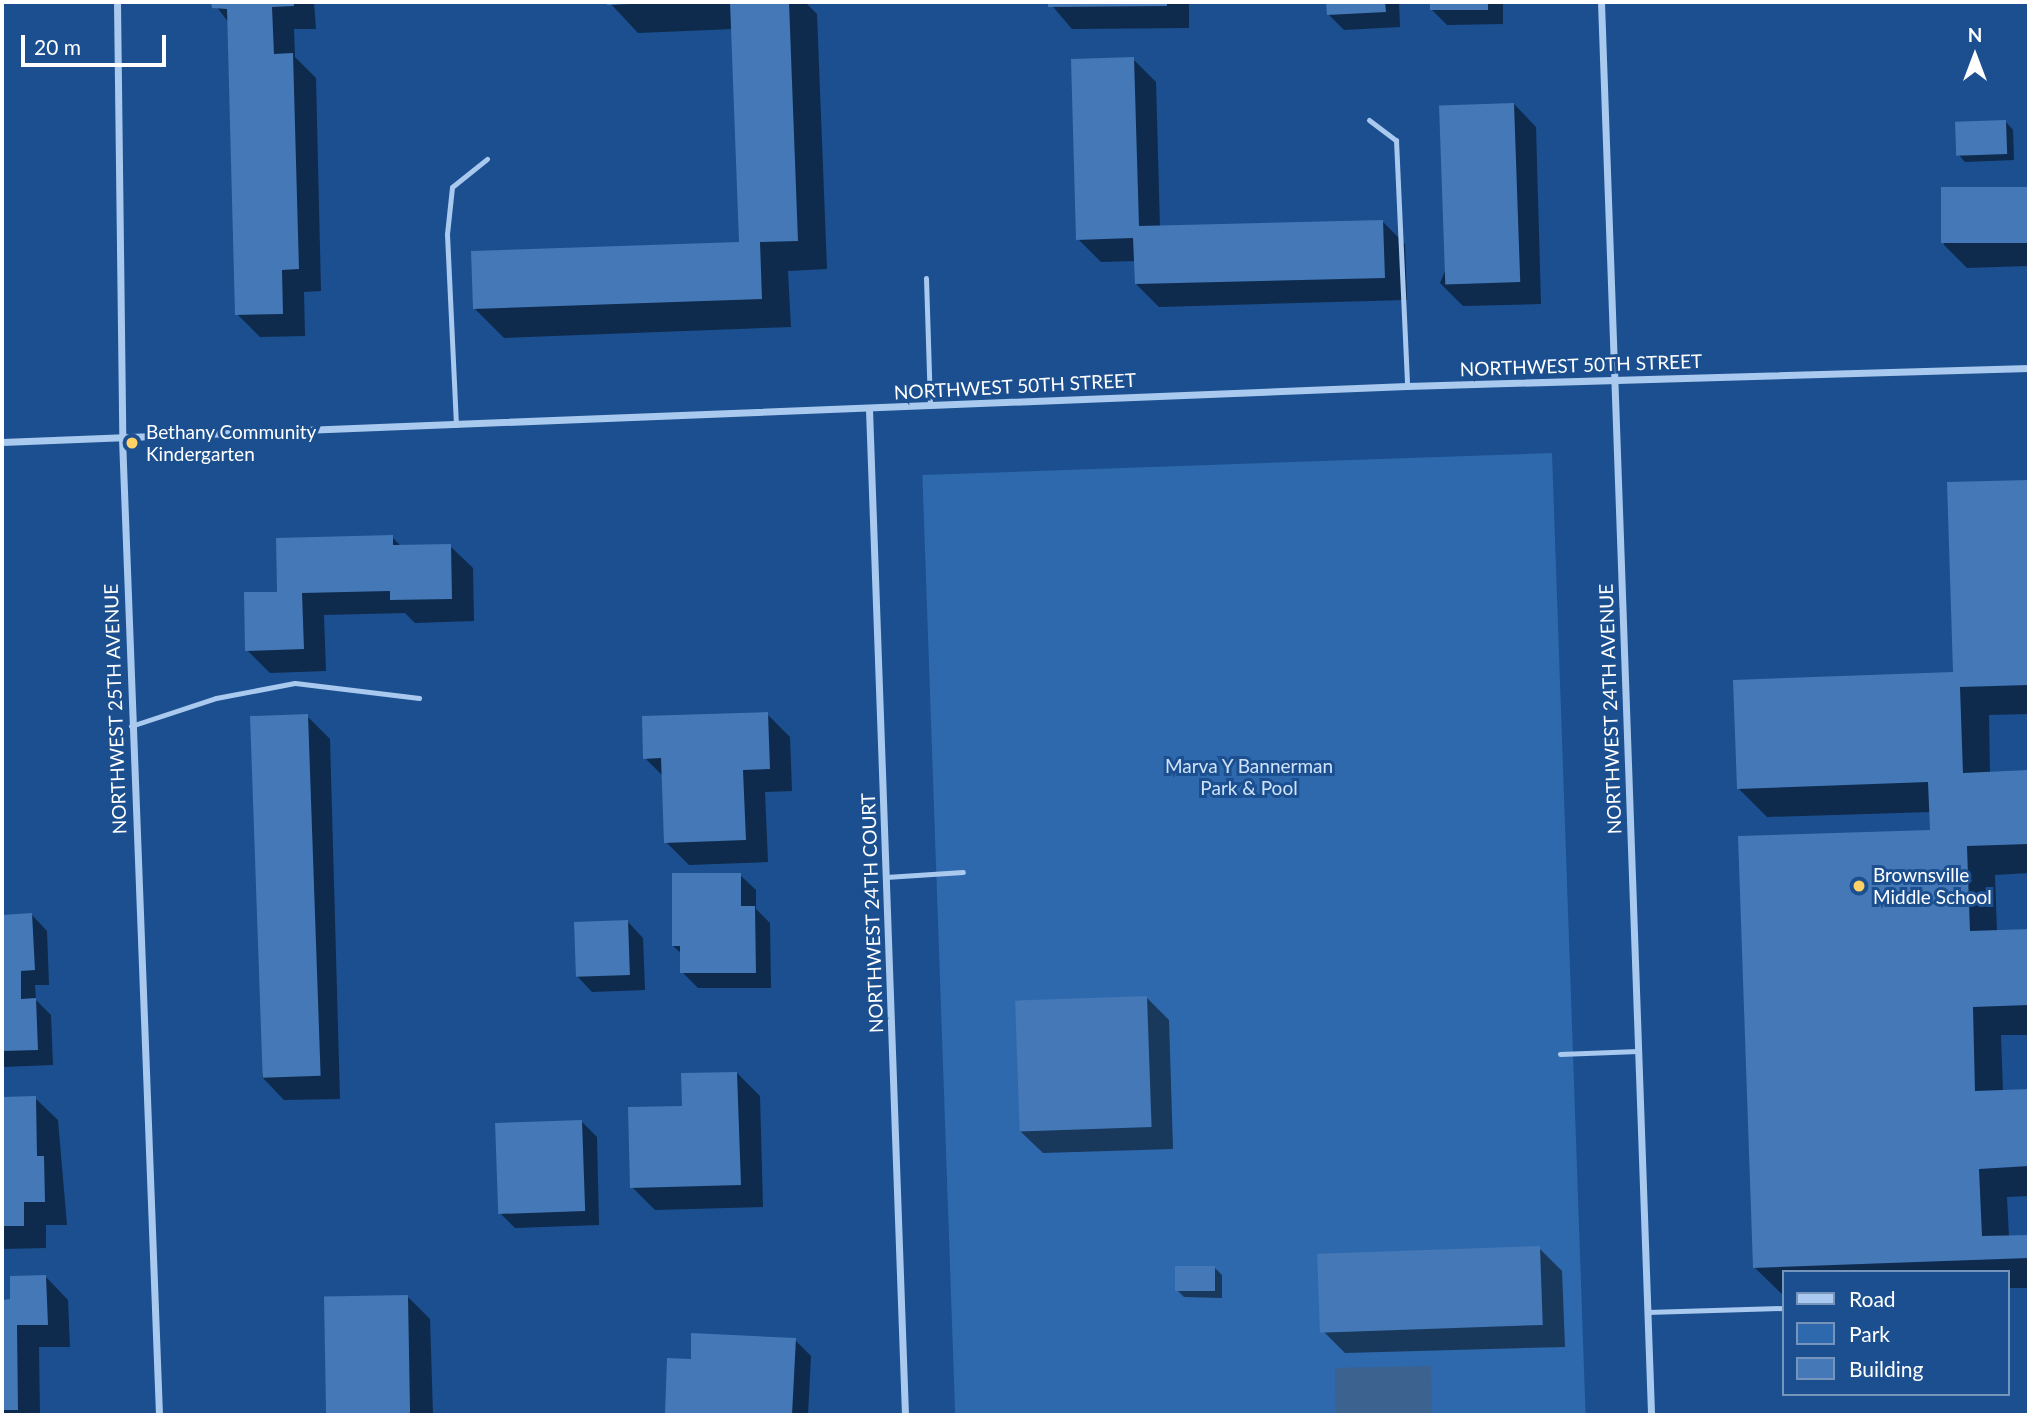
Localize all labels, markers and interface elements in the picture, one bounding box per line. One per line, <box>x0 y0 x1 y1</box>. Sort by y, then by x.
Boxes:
scale bar <box>24 21 170 65</box>
north arrow <box>1940 21 2010 91</box>
text: N <box>1968 23 1982 46</box>
text: 20 m <box>34 34 81 59</box>
street label: NORTHWEST 50TH STREET <box>1459 349 1703 381</box>
street label: NORTHWEST 50TH STREET <box>893 368 1137 404</box>
place label: Bethany Community Kindergarten <box>146 421 317 465</box>
marker: Bethany Community Kindergarten <box>124 435 140 451</box>
street label: NORTHWEST 25TH AVENUE <box>99 583 131 835</box>
street label: NORTHWEST 24TH AVENUE <box>1594 583 1626 835</box>
park label: Marva Y Bannerman Park & Pool <box>1164 755 1334 799</box>
street label: NORTHWEST 24TH COURT <box>856 792 888 1034</box>
place label: Brownsville Middle School <box>1873 864 1992 908</box>
marker: Brownsville Middle School <box>1851 878 1867 894</box>
legend <box>1783 1270 2010 1396</box>
text: Road <box>1849 1286 1896 1311</box>
text: Park <box>1849 1321 1890 1346</box>
text: Building <box>1849 1356 1924 1381</box>

